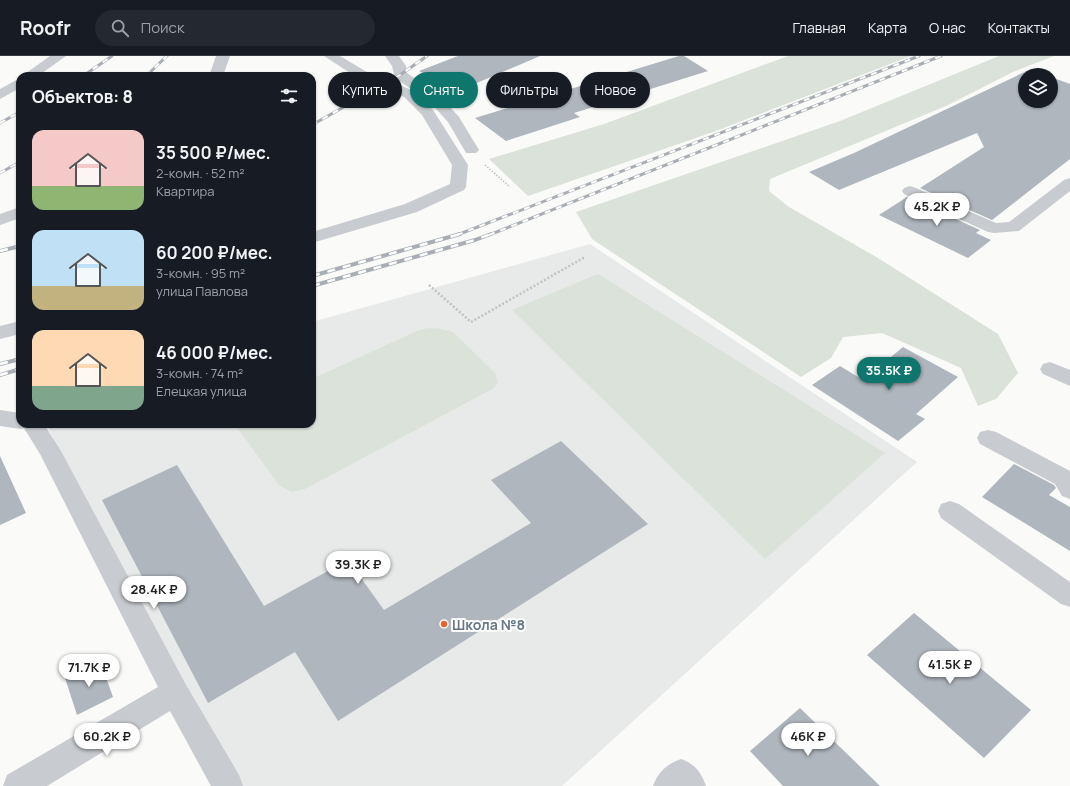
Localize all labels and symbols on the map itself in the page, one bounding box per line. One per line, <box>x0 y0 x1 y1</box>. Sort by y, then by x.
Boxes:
pin: 45.2K ₽ <box>900 193 974 227</box>
pin: 35.5K ₽ <box>852 357 926 391</box>
pin: 39.3K ₽ <box>321 551 395 585</box>
pin: 28.4K ₽ <box>117 576 191 610</box>
place label: Школа №8 <box>452 615 525 634</box>
marker: Школа №8 <box>439 619 449 629</box>
pin: 41.5K ₽ <box>913 651 987 685</box>
pin: 71.7K ₽ <box>52 654 126 688</box>
pin: 60.2K ₽ <box>70 723 144 757</box>
pin: 46K ₽ <box>780 723 836 757</box>

